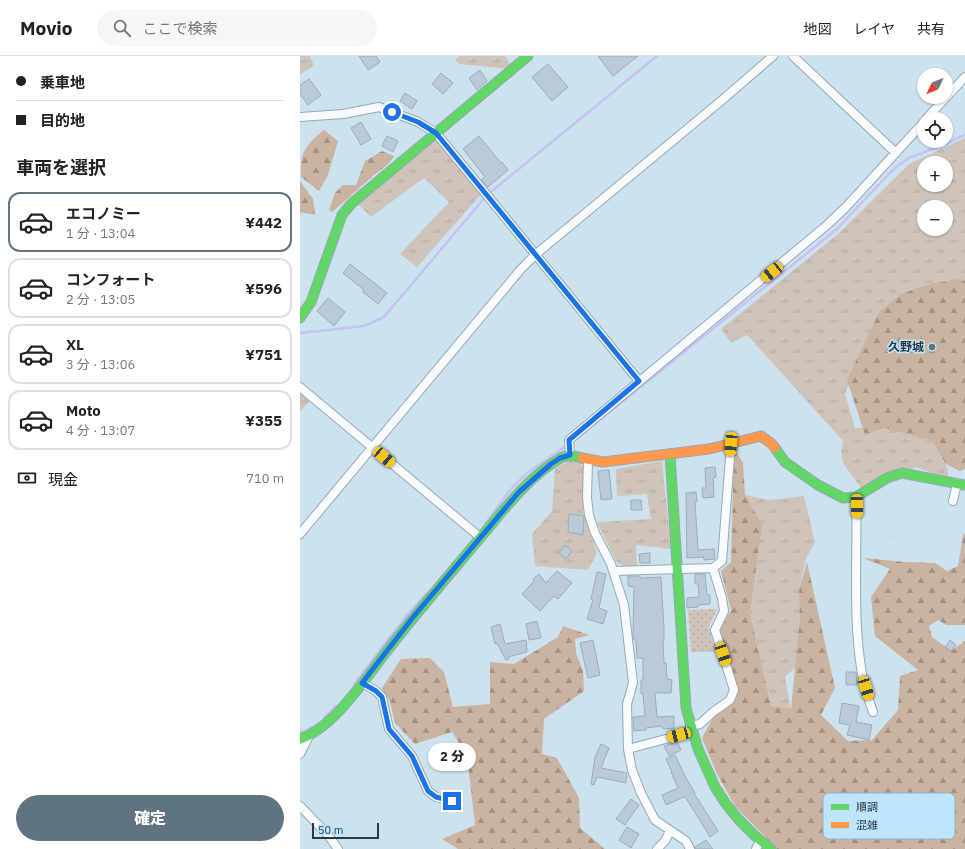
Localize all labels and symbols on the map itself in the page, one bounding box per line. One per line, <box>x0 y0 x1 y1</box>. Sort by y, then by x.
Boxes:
north arrow <box>917 68 953 104</box>
route start <box>383 103 401 121</box>
car <box>759 260 785 284</box>
place label: 久野城 <box>888 339 924 354</box>
marker: 久野城 <box>927 342 937 352</box>
car <box>724 432 738 456</box>
car <box>371 445 397 469</box>
car <box>851 494 863 518</box>
car <box>714 641 732 667</box>
car <box>857 675 875 701</box>
car <box>666 726 692 744</box>
callout: 2 分 <box>428 743 476 771</box>
route end <box>443 792 461 810</box>
legend <box>823 793 955 839</box>
text: 順調 <box>856 800 878 814</box>
text: 混雑 <box>856 818 878 832</box>
scale bar <box>312 821 379 840</box>

